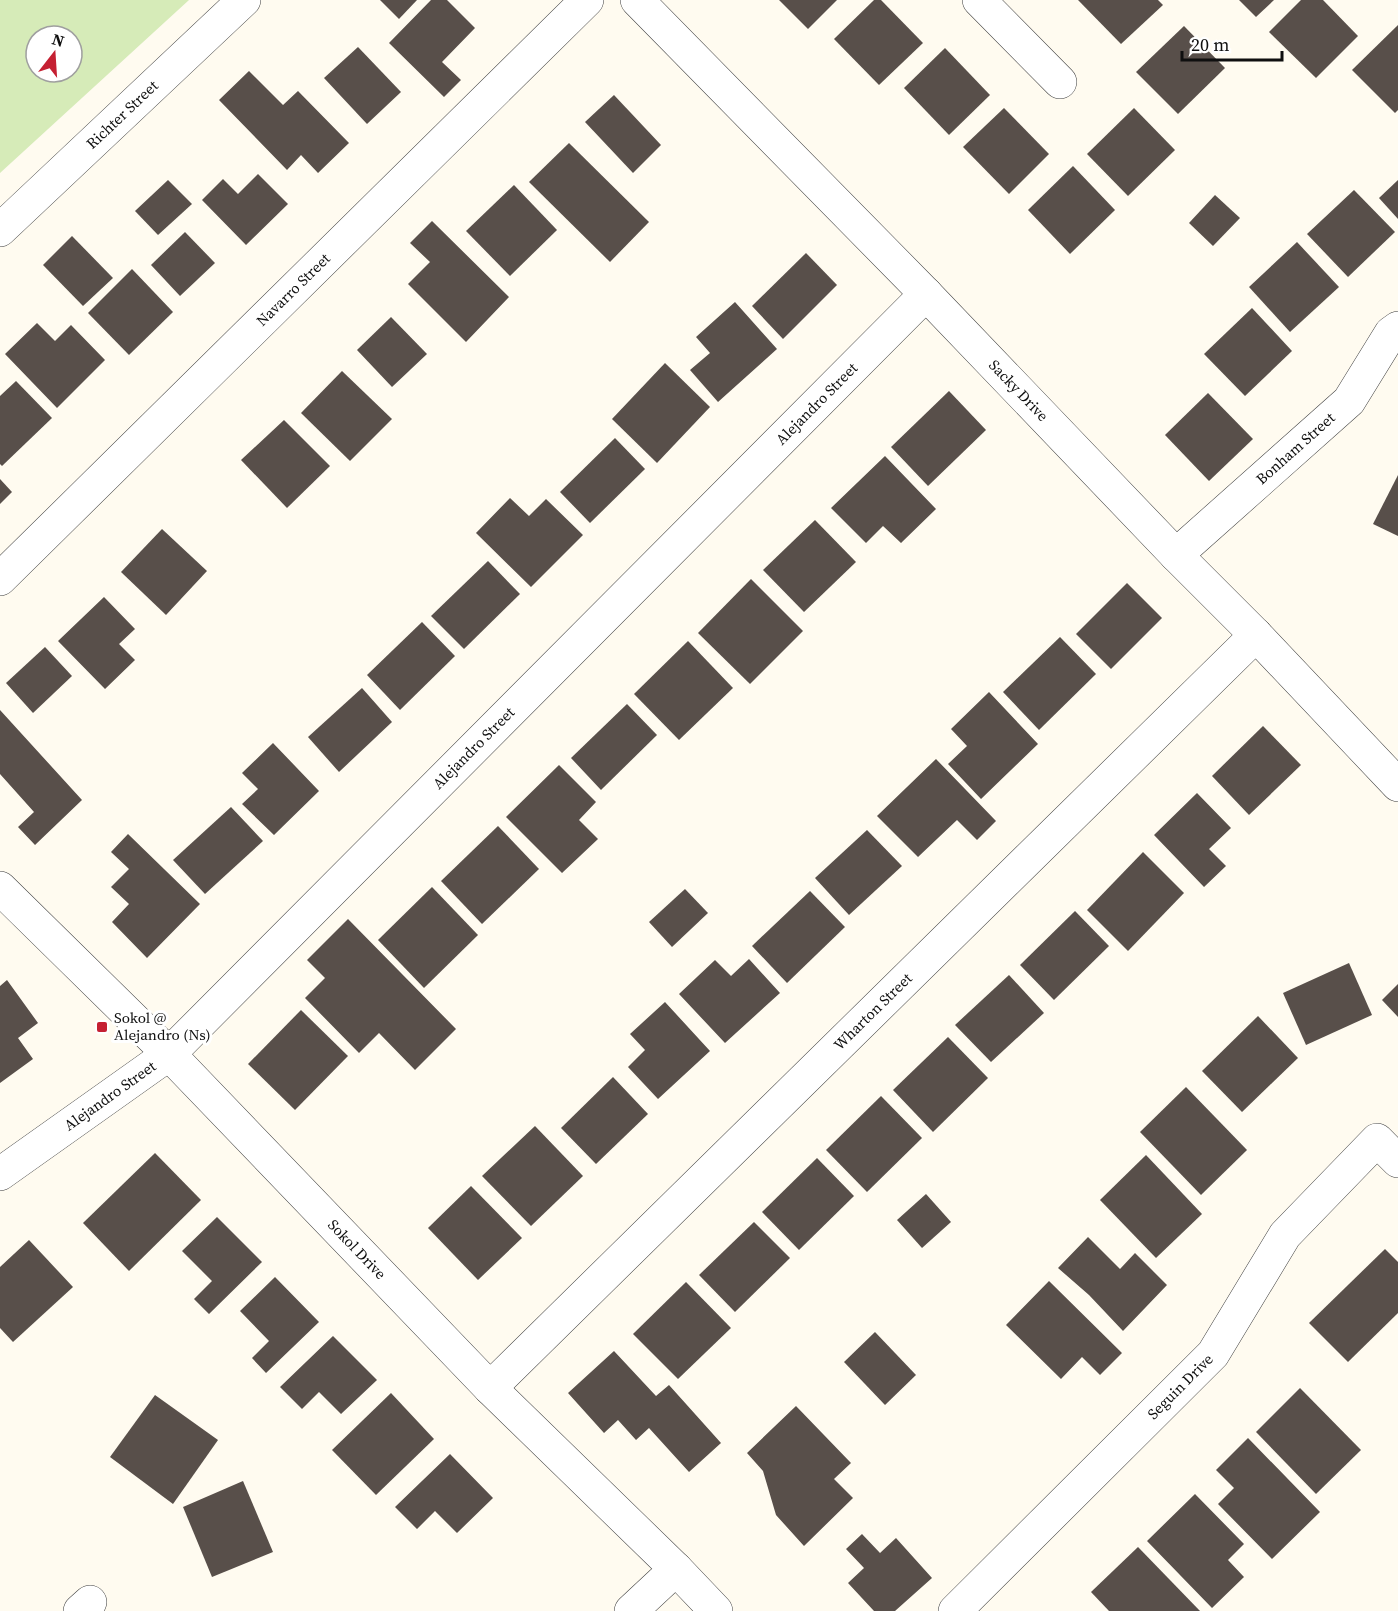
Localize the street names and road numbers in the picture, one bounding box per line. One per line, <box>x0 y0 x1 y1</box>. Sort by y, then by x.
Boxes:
street label: Richter Street <box>81 75 163 153</box>
street label: Navarro Street <box>251 248 335 331</box>
street label: Sacky Drive <box>984 355 1054 426</box>
street label: Alejandro Street <box>771 358 862 449</box>
street label: Bonham Street <box>1251 407 1339 489</box>
street label: Alejandro Street <box>428 702 519 794</box>
street label: Wharton Street <box>829 968 916 1055</box>
street label: Alejandro Street <box>60 1055 160 1135</box>
street label: Sokol Drive <box>323 1214 391 1284</box>
street label: Seguin Drive <box>1142 1348 1218 1424</box>

